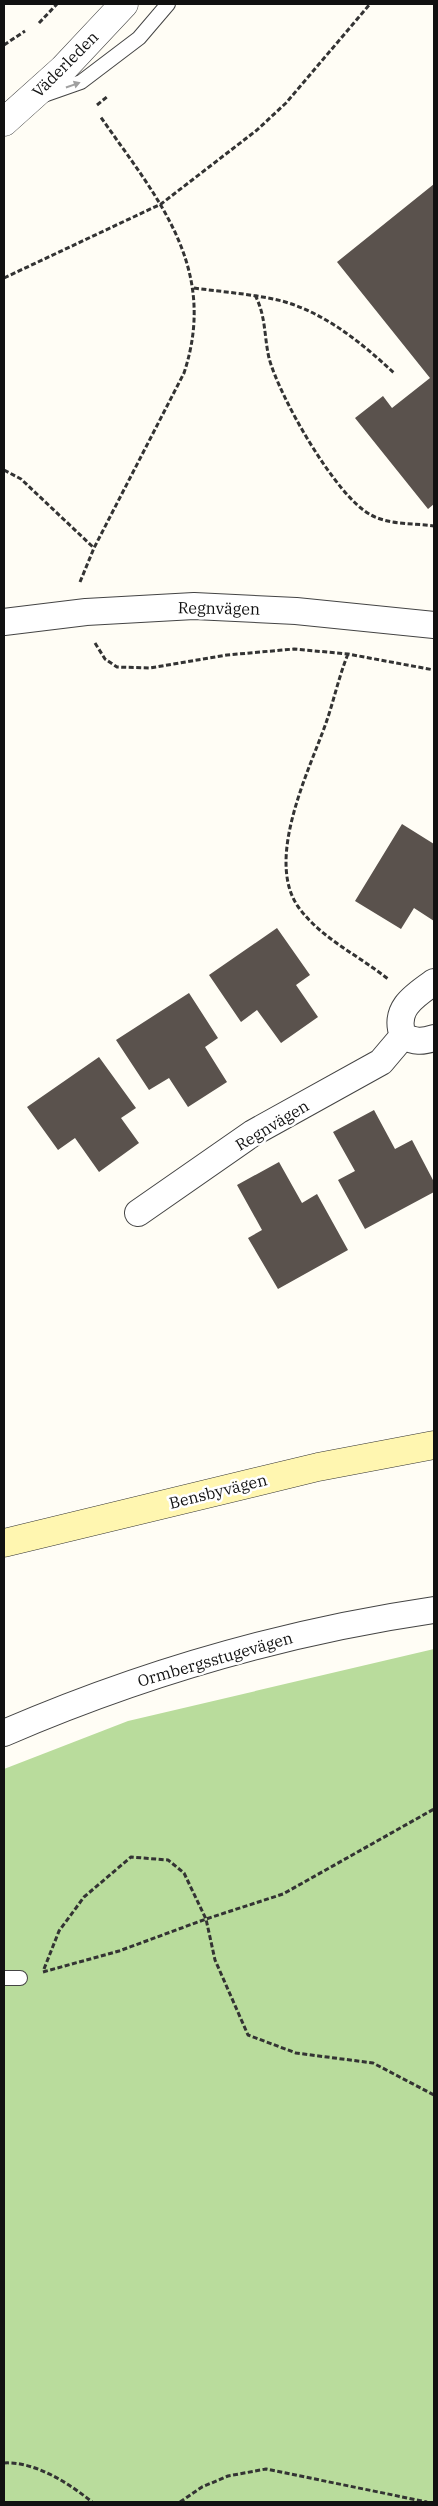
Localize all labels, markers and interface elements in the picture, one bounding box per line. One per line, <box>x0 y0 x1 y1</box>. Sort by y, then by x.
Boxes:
street label: Väderleden <box>28 27 102 101</box>
one-way arrow <box>65 81 80 88</box>
street label: Regnvägen <box>178 597 260 619</box>
street label: Regnvägen <box>232 1095 312 1155</box>
street label: Bensbyvägen <box>167 1469 269 1513</box>
street label: Ormbergsstugevägen <box>135 1627 295 1691</box>

